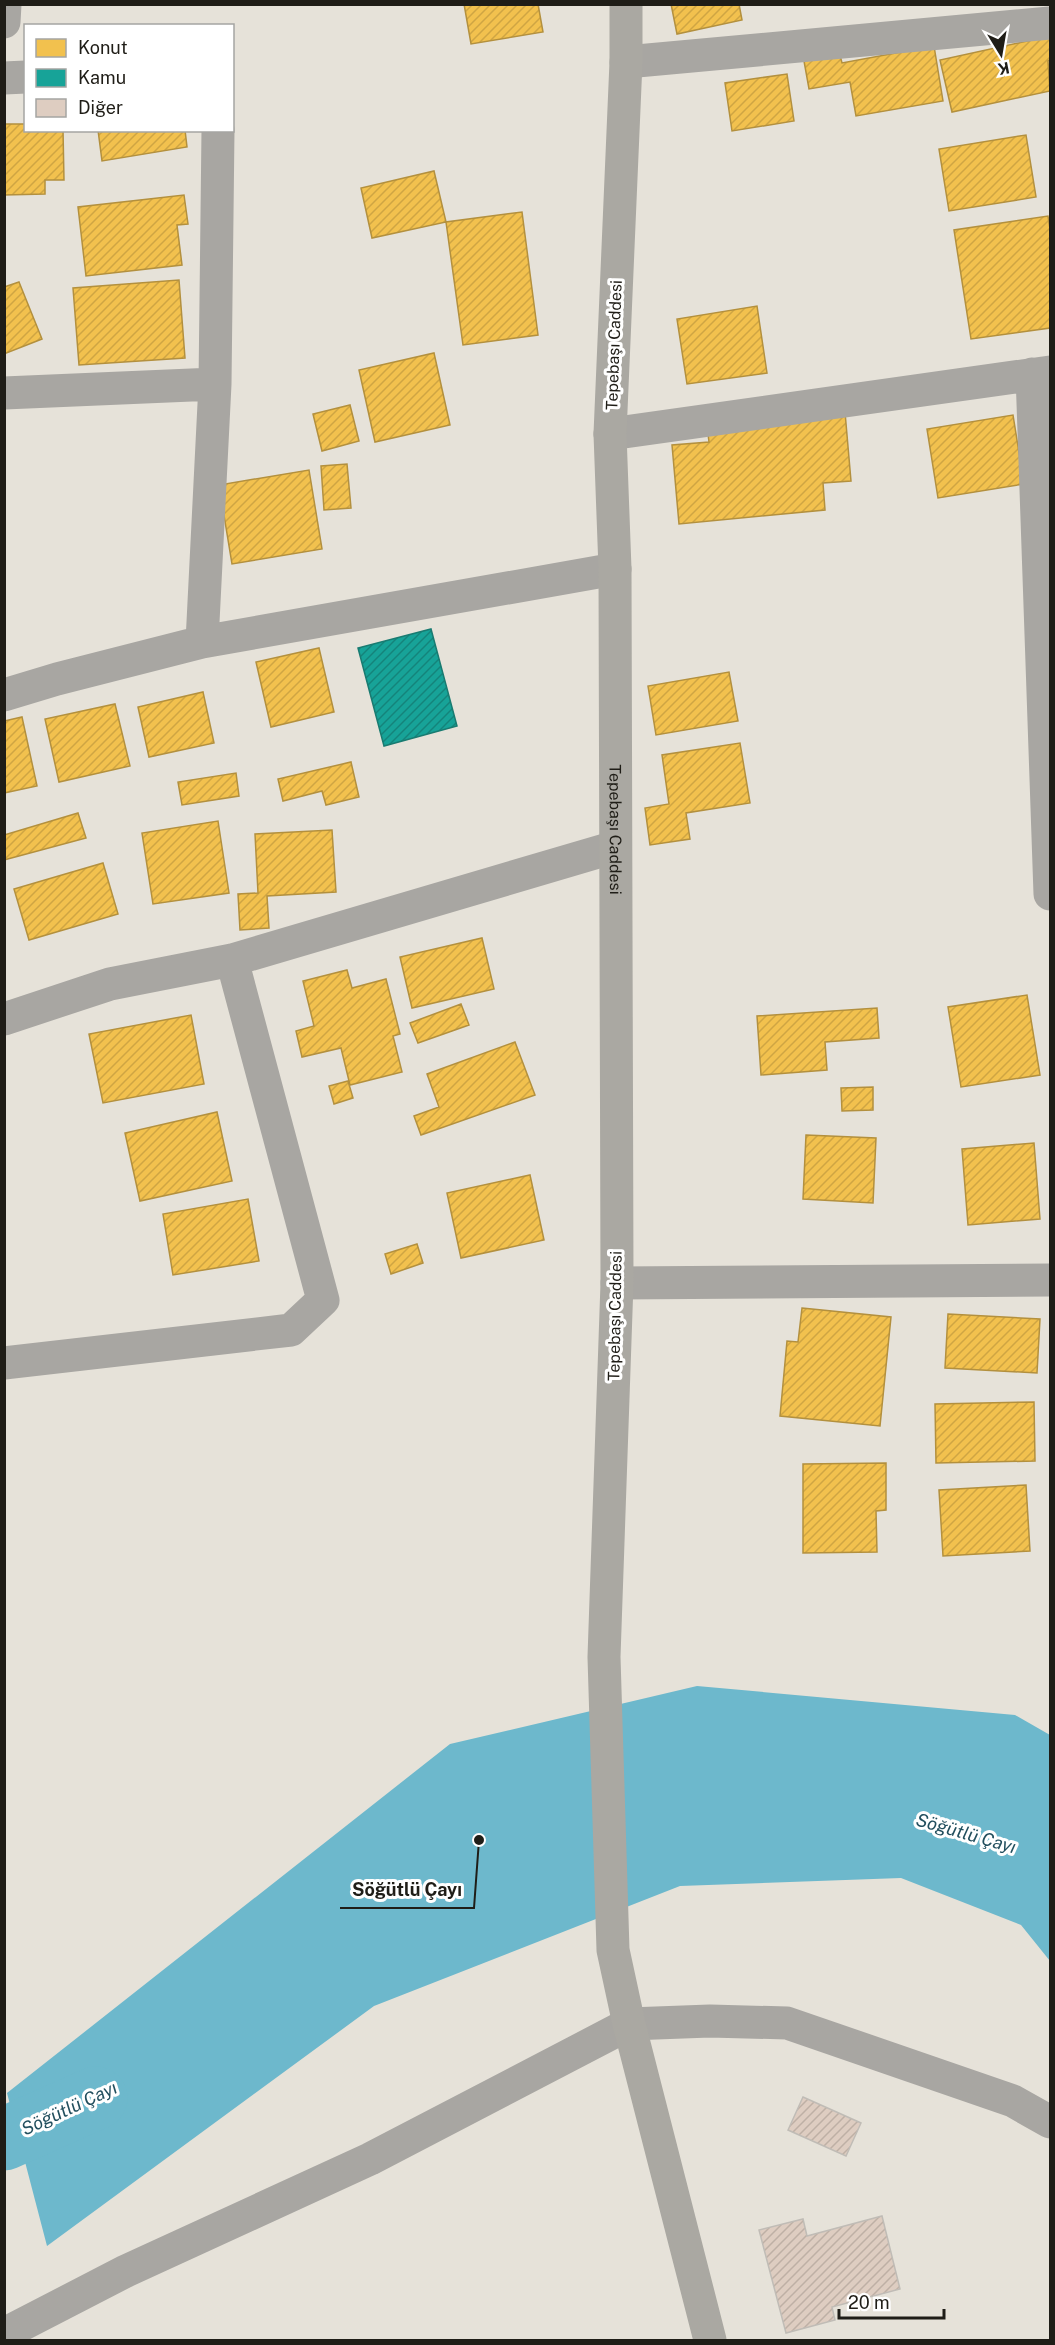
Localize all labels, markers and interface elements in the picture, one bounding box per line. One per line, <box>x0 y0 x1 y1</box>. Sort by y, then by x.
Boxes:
legend <box>24 24 234 132</box>
north arrow <box>971 24 1031 84</box>
text: Konut <box>78 37 128 58</box>
text: K <box>996 58 1011 79</box>
text: Kamu <box>78 67 126 88</box>
text: Diğer <box>78 97 123 118</box>
street label: Tepebaşı Caddesi <box>602 280 626 410</box>
street label: Tepebaşı Caddesi <box>606 764 625 895</box>
street label: Tepebaşı Caddesi <box>604 1251 626 1381</box>
water label: Söğütlü Çayı <box>914 1809 1018 1857</box>
callout: Söğütlü Çayı <box>340 1872 474 1908</box>
text: Söğütlü Çayı <box>352 1879 462 1900</box>
water label: Söğütlü Çayı <box>18 2077 120 2139</box>
scale bar <box>839 2282 944 2320</box>
text: 20 m <box>848 2292 890 2313</box>

